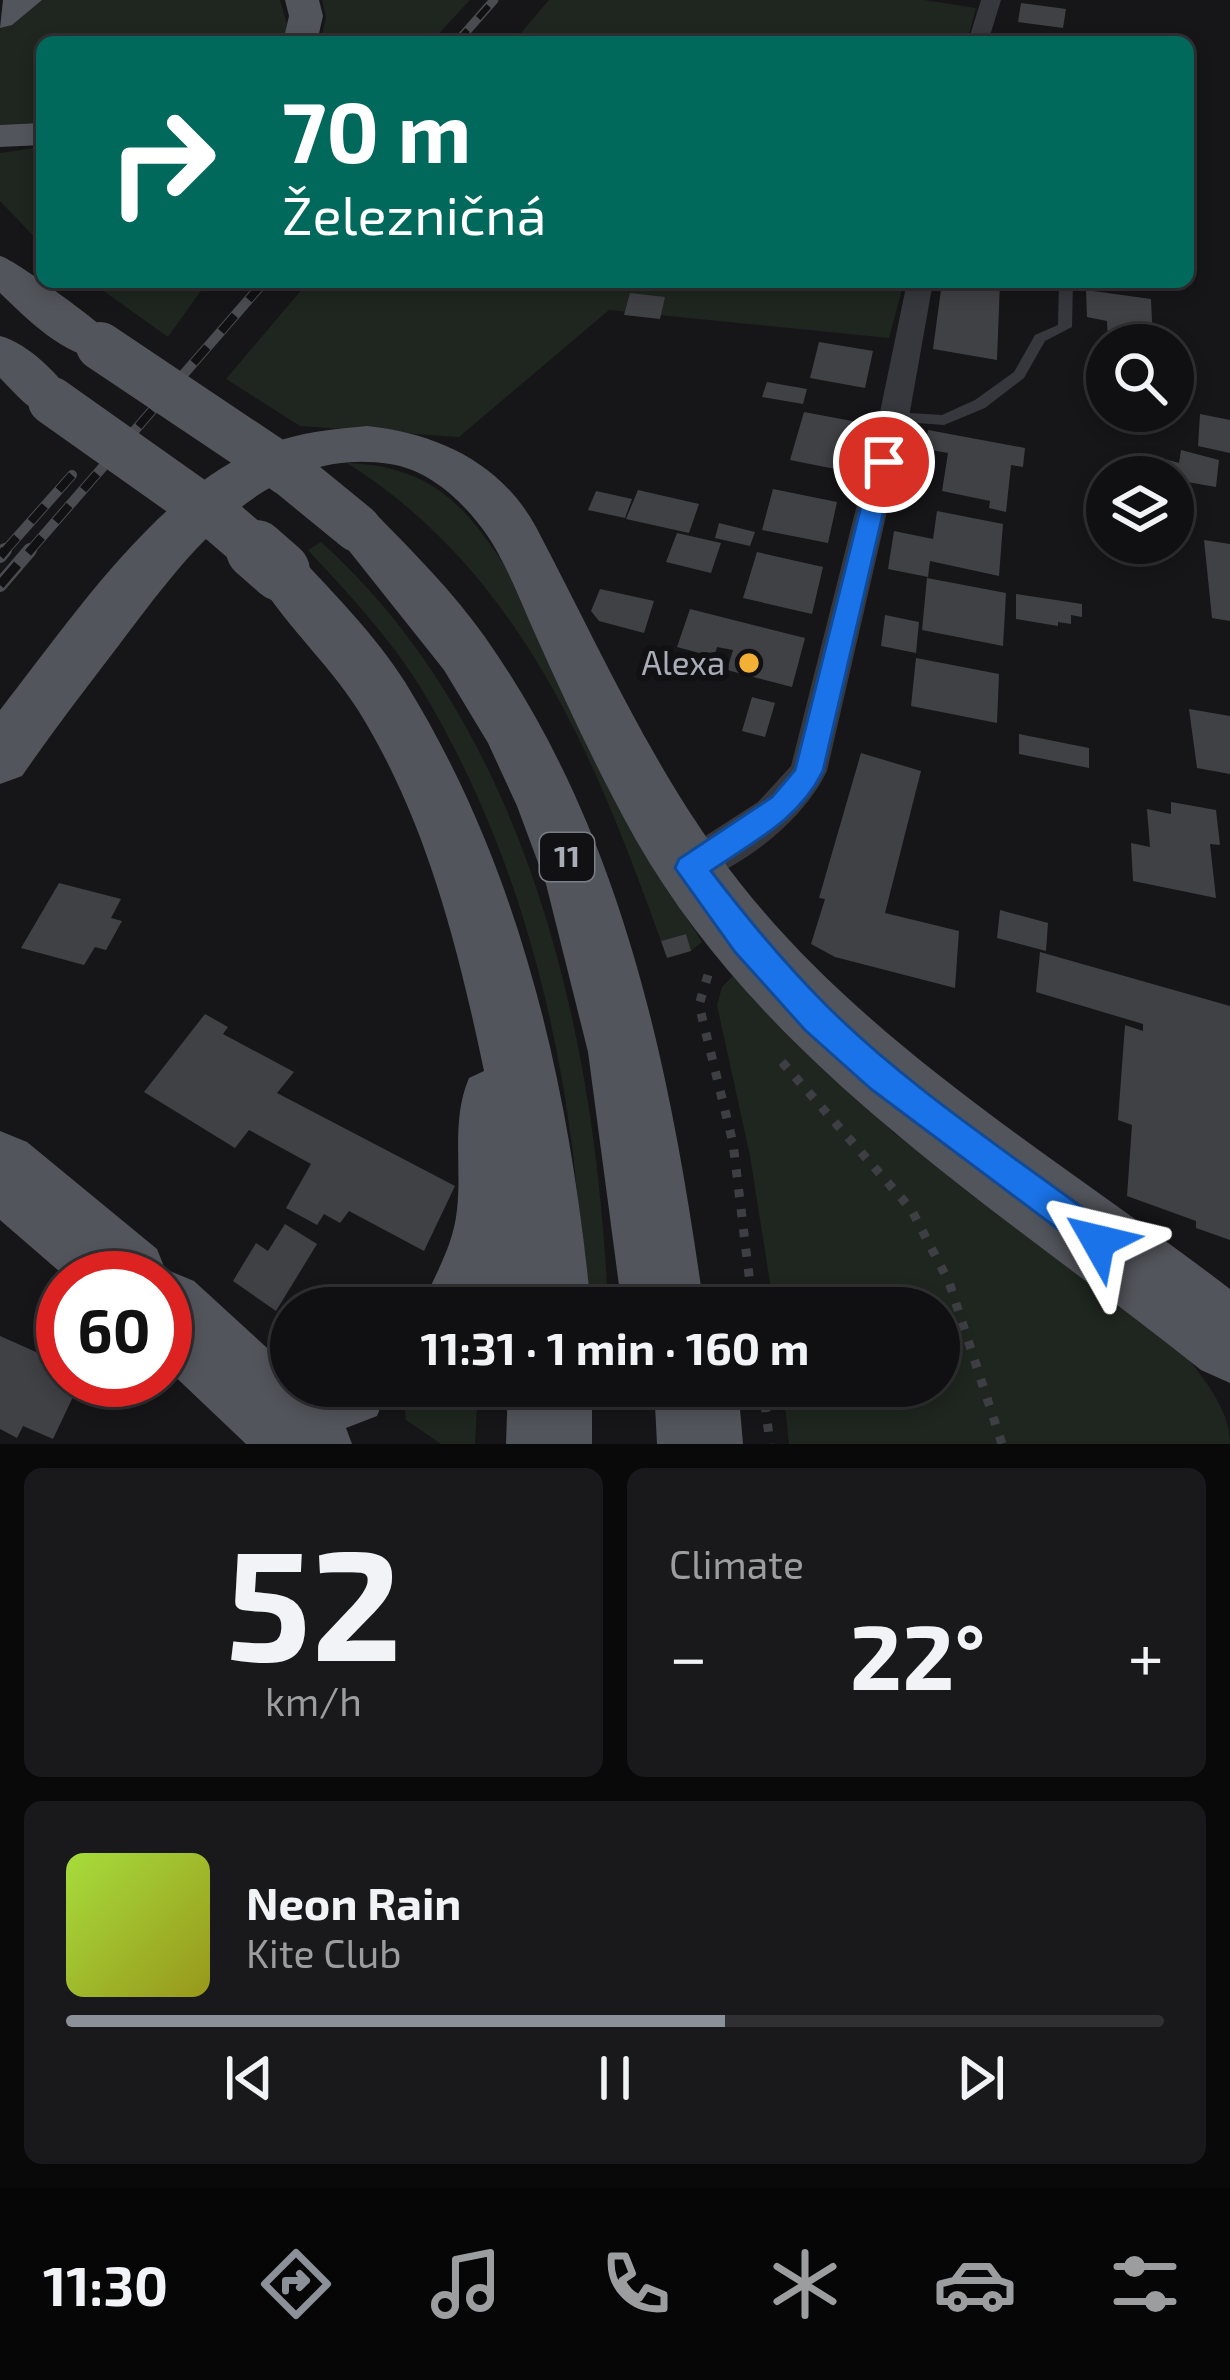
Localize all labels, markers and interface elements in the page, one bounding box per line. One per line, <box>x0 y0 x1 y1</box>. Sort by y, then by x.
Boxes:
text: 70 m <box>282 79 472 180</box>
icon: right <box>84 84 240 240</box>
text: Železničná <box>282 181 546 246</box>
map controls <box>1086 324 1194 564</box>
button: search <box>1086 324 1194 432</box>
pin <box>833 411 935 513</box>
icon: arrive <box>851 429 917 495</box>
button: layers <box>1086 456 1194 564</box>
place label: Alexa <box>641 642 725 682</box>
marker: Alexa <box>736 650 762 676</box>
road number: 11 <box>540 833 594 881</box>
position arrow <box>1035 1178 1161 1304</box>
speed limit sign: 60 <box>36 1251 192 1407</box>
text: 11:31 · 1 min · 160 m <box>421 1320 809 1374</box>
text: 52 <box>225 1505 402 1692</box>
text: Climate <box>669 1540 804 1587</box>
text: 22° <box>850 1600 985 1708</box>
text: − <box>669 1615 708 1694</box>
text: + <box>1128 1615 1164 1694</box>
text: km/h <box>265 1677 362 1724</box>
text: Neon Rain <box>246 1875 461 1929</box>
text: Kite Club <box>246 1929 402 1976</box>
icon: previous <box>216 2045 282 2111</box>
icon: pause <box>582 2045 648 2111</box>
icon: next <box>948 2045 1014 2111</box>
icon: directions <box>254 2242 338 2326</box>
icon: music <box>424 2242 508 2326</box>
icon: phone <box>594 2242 678 2326</box>
icon: climate <box>763 2242 847 2326</box>
icon: car <box>933 2242 1017 2326</box>
icon: filters <box>1103 2242 1187 2326</box>
text: 11:30 <box>43 2252 168 2317</box>

